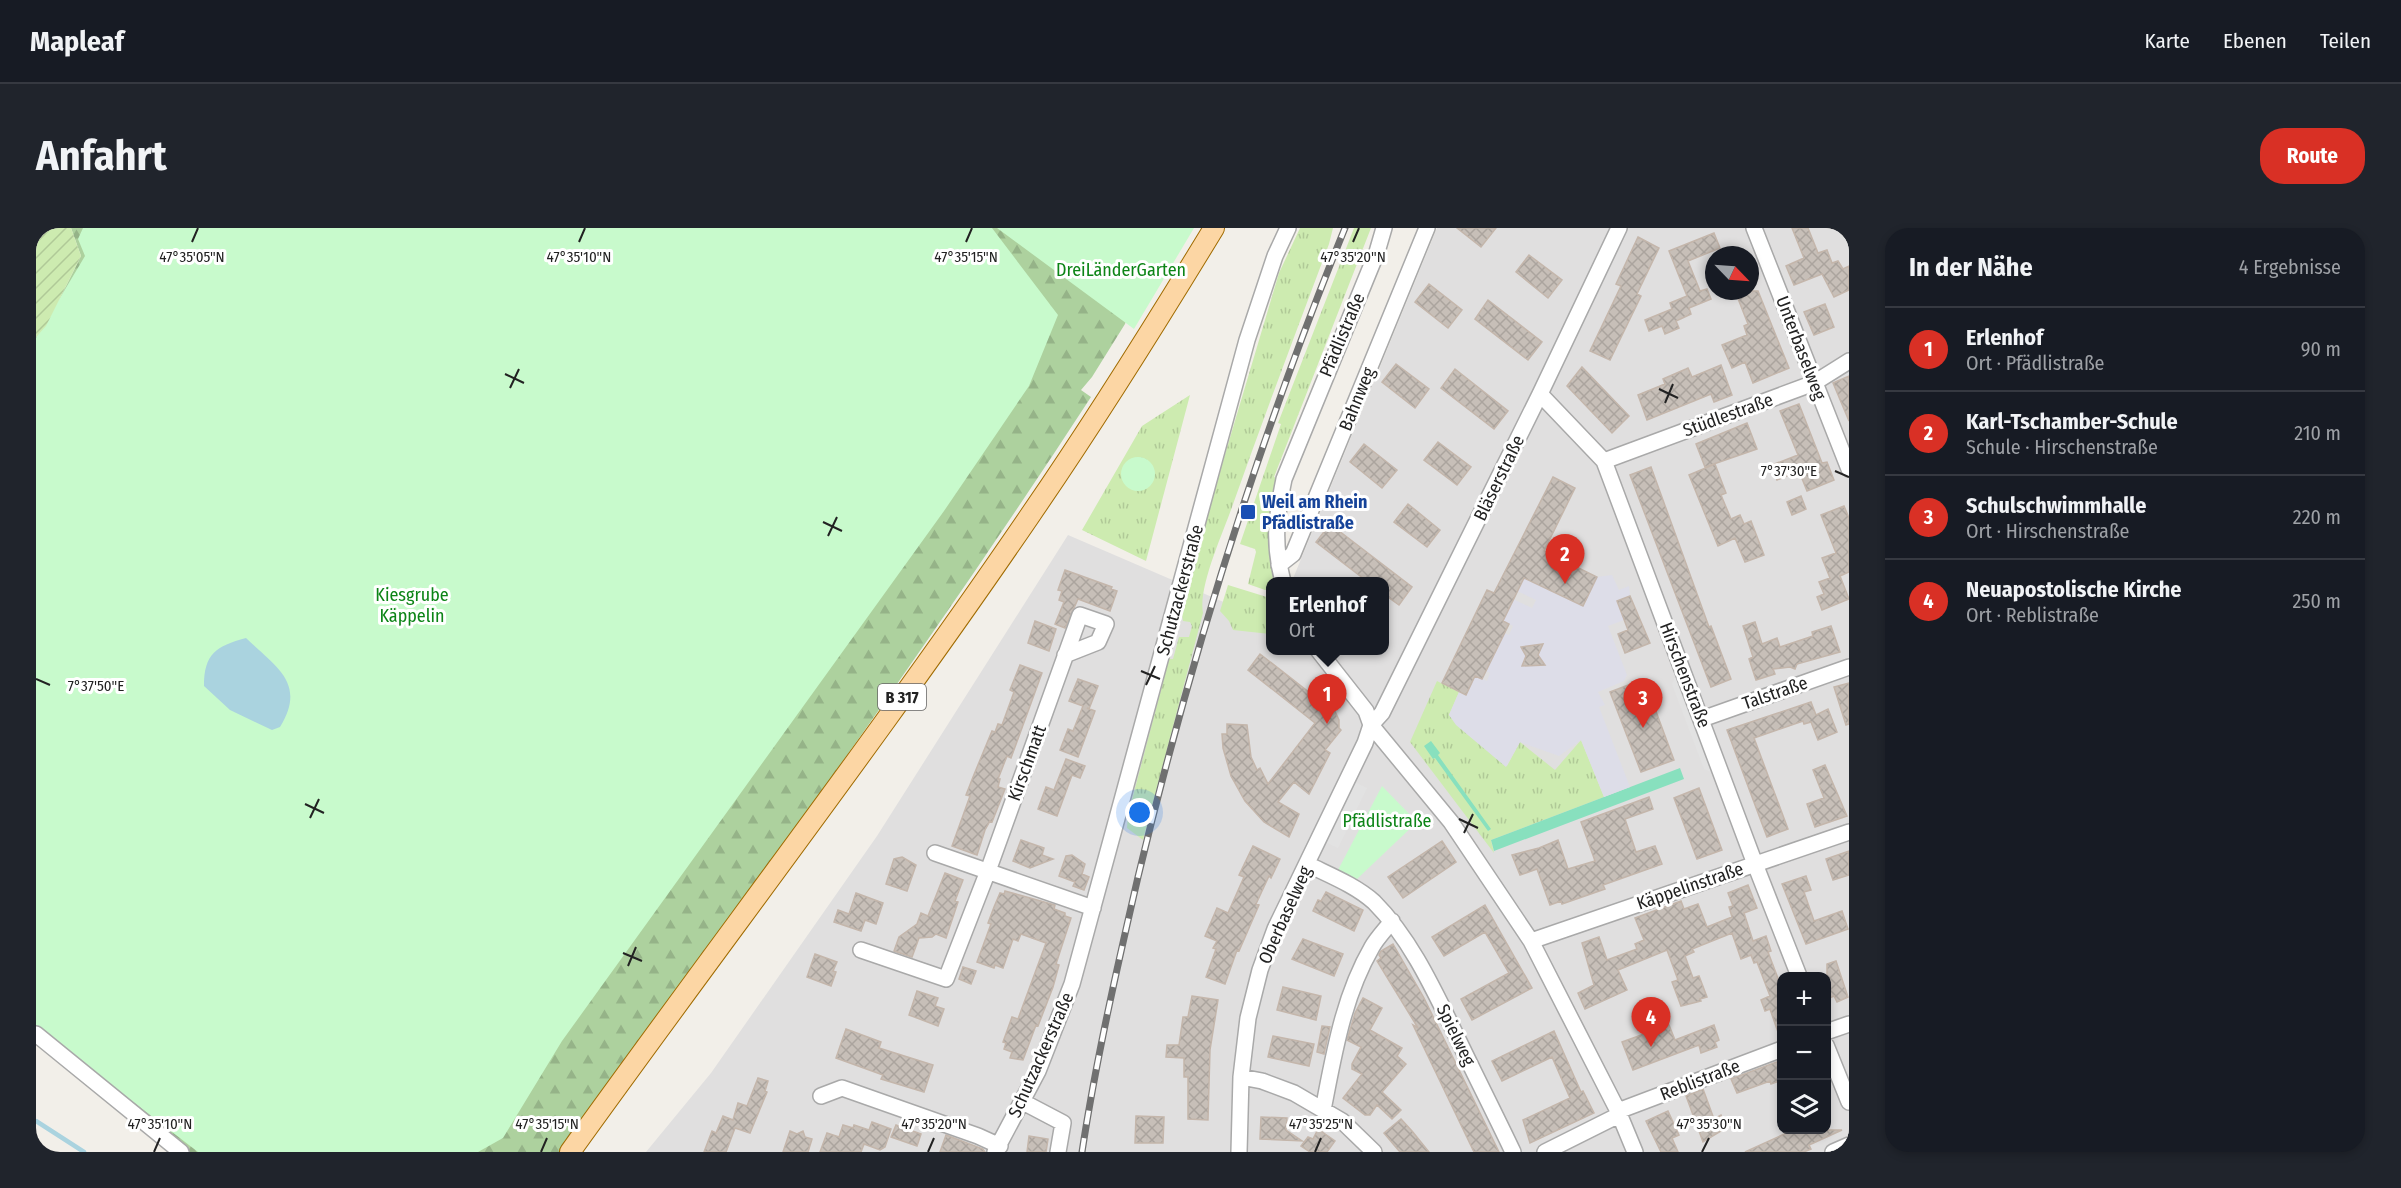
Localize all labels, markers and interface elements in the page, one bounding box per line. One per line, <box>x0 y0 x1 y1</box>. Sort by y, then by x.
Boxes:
text: Mapleaf <box>30 25 124 58</box>
text: Karte <box>2144 28 2190 54</box>
text: Ebenen <box>2223 28 2287 54</box>
text: Teilen <box>2320 28 2371 54</box>
button: Route <box>2260 128 2365 184</box>
text: Anfahrt <box>36 131 167 181</box>
north arrow <box>1705 246 1759 300</box>
text: 47°35'05"N <box>159 248 225 266</box>
text: 47°35'10"N <box>547 248 611 266</box>
text: 47°35'15"N <box>934 248 998 266</box>
text: 47°35'20"N <box>1320 248 1386 266</box>
text: In der Nähe <box>1909 252 2033 283</box>
text: 4 Ergebnisse <box>2239 255 2341 279</box>
park label: DreiLänderGarten <box>1056 259 1186 281</box>
street label: Pfädlistraße <box>1315 290 1370 380</box>
street label: Unterbaselweg <box>1771 293 1831 404</box>
text: Erlenhof <box>1966 324 2043 351</box>
text: 1 <box>1924 337 1933 361</box>
text: 90 m <box>2301 337 2341 361</box>
text: Ort · Pfädlistraße <box>1966 351 2104 375</box>
street label: Bahnweg <box>1334 363 1380 434</box>
street label: Stüdlestraße <box>1680 389 1776 441</box>
text: Karl-Tschamber-Schule <box>1966 408 2178 435</box>
text: 2 <box>1924 421 1933 445</box>
text: 210 m <box>2294 421 2341 445</box>
street label: Bläserstraße <box>1469 432 1529 524</box>
text: Schule · Hirschenstraße <box>1966 435 2158 459</box>
text: 7°37'30"E <box>1761 462 1817 480</box>
place label: Weil am Rhein Pfädlistraße <box>1262 491 1367 534</box>
text: Schulschwimmhalle <box>1966 492 2146 519</box>
marker: Weil am Rhein Pfädlistraße <box>1239 503 1257 521</box>
text: 3 <box>1924 505 1933 529</box>
text: 220 m <box>2293 505 2341 529</box>
text: Ort · Hirschenstraße <box>1966 519 2129 543</box>
street label: Schutzackerstraße <box>1152 522 1208 658</box>
pin: 2 <box>1546 534 1585 584</box>
text: Neuapostolische Kirche <box>1966 576 2182 603</box>
popup <box>1266 577 1389 655</box>
park label: Kiesgrube Käppelin <box>375 584 449 627</box>
text: 4 <box>1923 589 1934 613</box>
text: 250 m <box>2293 589 2341 613</box>
text: Erlenhof <box>1289 591 1366 618</box>
text: Ort · Reblistraße <box>1966 603 2099 627</box>
text: Ort <box>1289 618 1315 642</box>
street label: Hirschenstraße <box>1655 619 1715 731</box>
street label: Talstraße <box>1740 672 1811 714</box>
pin: 1 <box>1308 674 1346 724</box>
text: 7°37'50"E <box>68 677 124 695</box>
pin: 3 <box>1624 678 1662 728</box>
road number: B 317 <box>878 684 926 710</box>
street label: Kirschmatt <box>1003 722 1051 804</box>
your location <box>1125 798 1154 827</box>
park label: Pfädlistraße <box>1343 810 1432 832</box>
street label: Käppelinstraße <box>1634 857 1746 915</box>
street label: Oberbaselweg <box>1254 862 1317 967</box>
map controls <box>1777 972 1831 1134</box>
button: + <box>1777 972 1831 1026</box>
street label: Schutzackerstraße <box>1004 989 1078 1121</box>
pin: 4 <box>1632 998 1670 1047</box>
street label: Spielweg <box>1432 1001 1481 1070</box>
button: − <box>1777 1026 1831 1080</box>
street label: Reblistraße <box>1657 1055 1743 1105</box>
button: layers <box>1777 1080 1831 1134</box>
text: 47°35'10"N <box>128 1115 192 1133</box>
text: 47°35'15"N <box>515 1115 579 1133</box>
text: 47°35'20"N <box>901 1115 967 1133</box>
text: 47°35'25"N <box>1289 1115 1353 1133</box>
text: 47°35'30"N <box>1676 1115 1742 1133</box>

